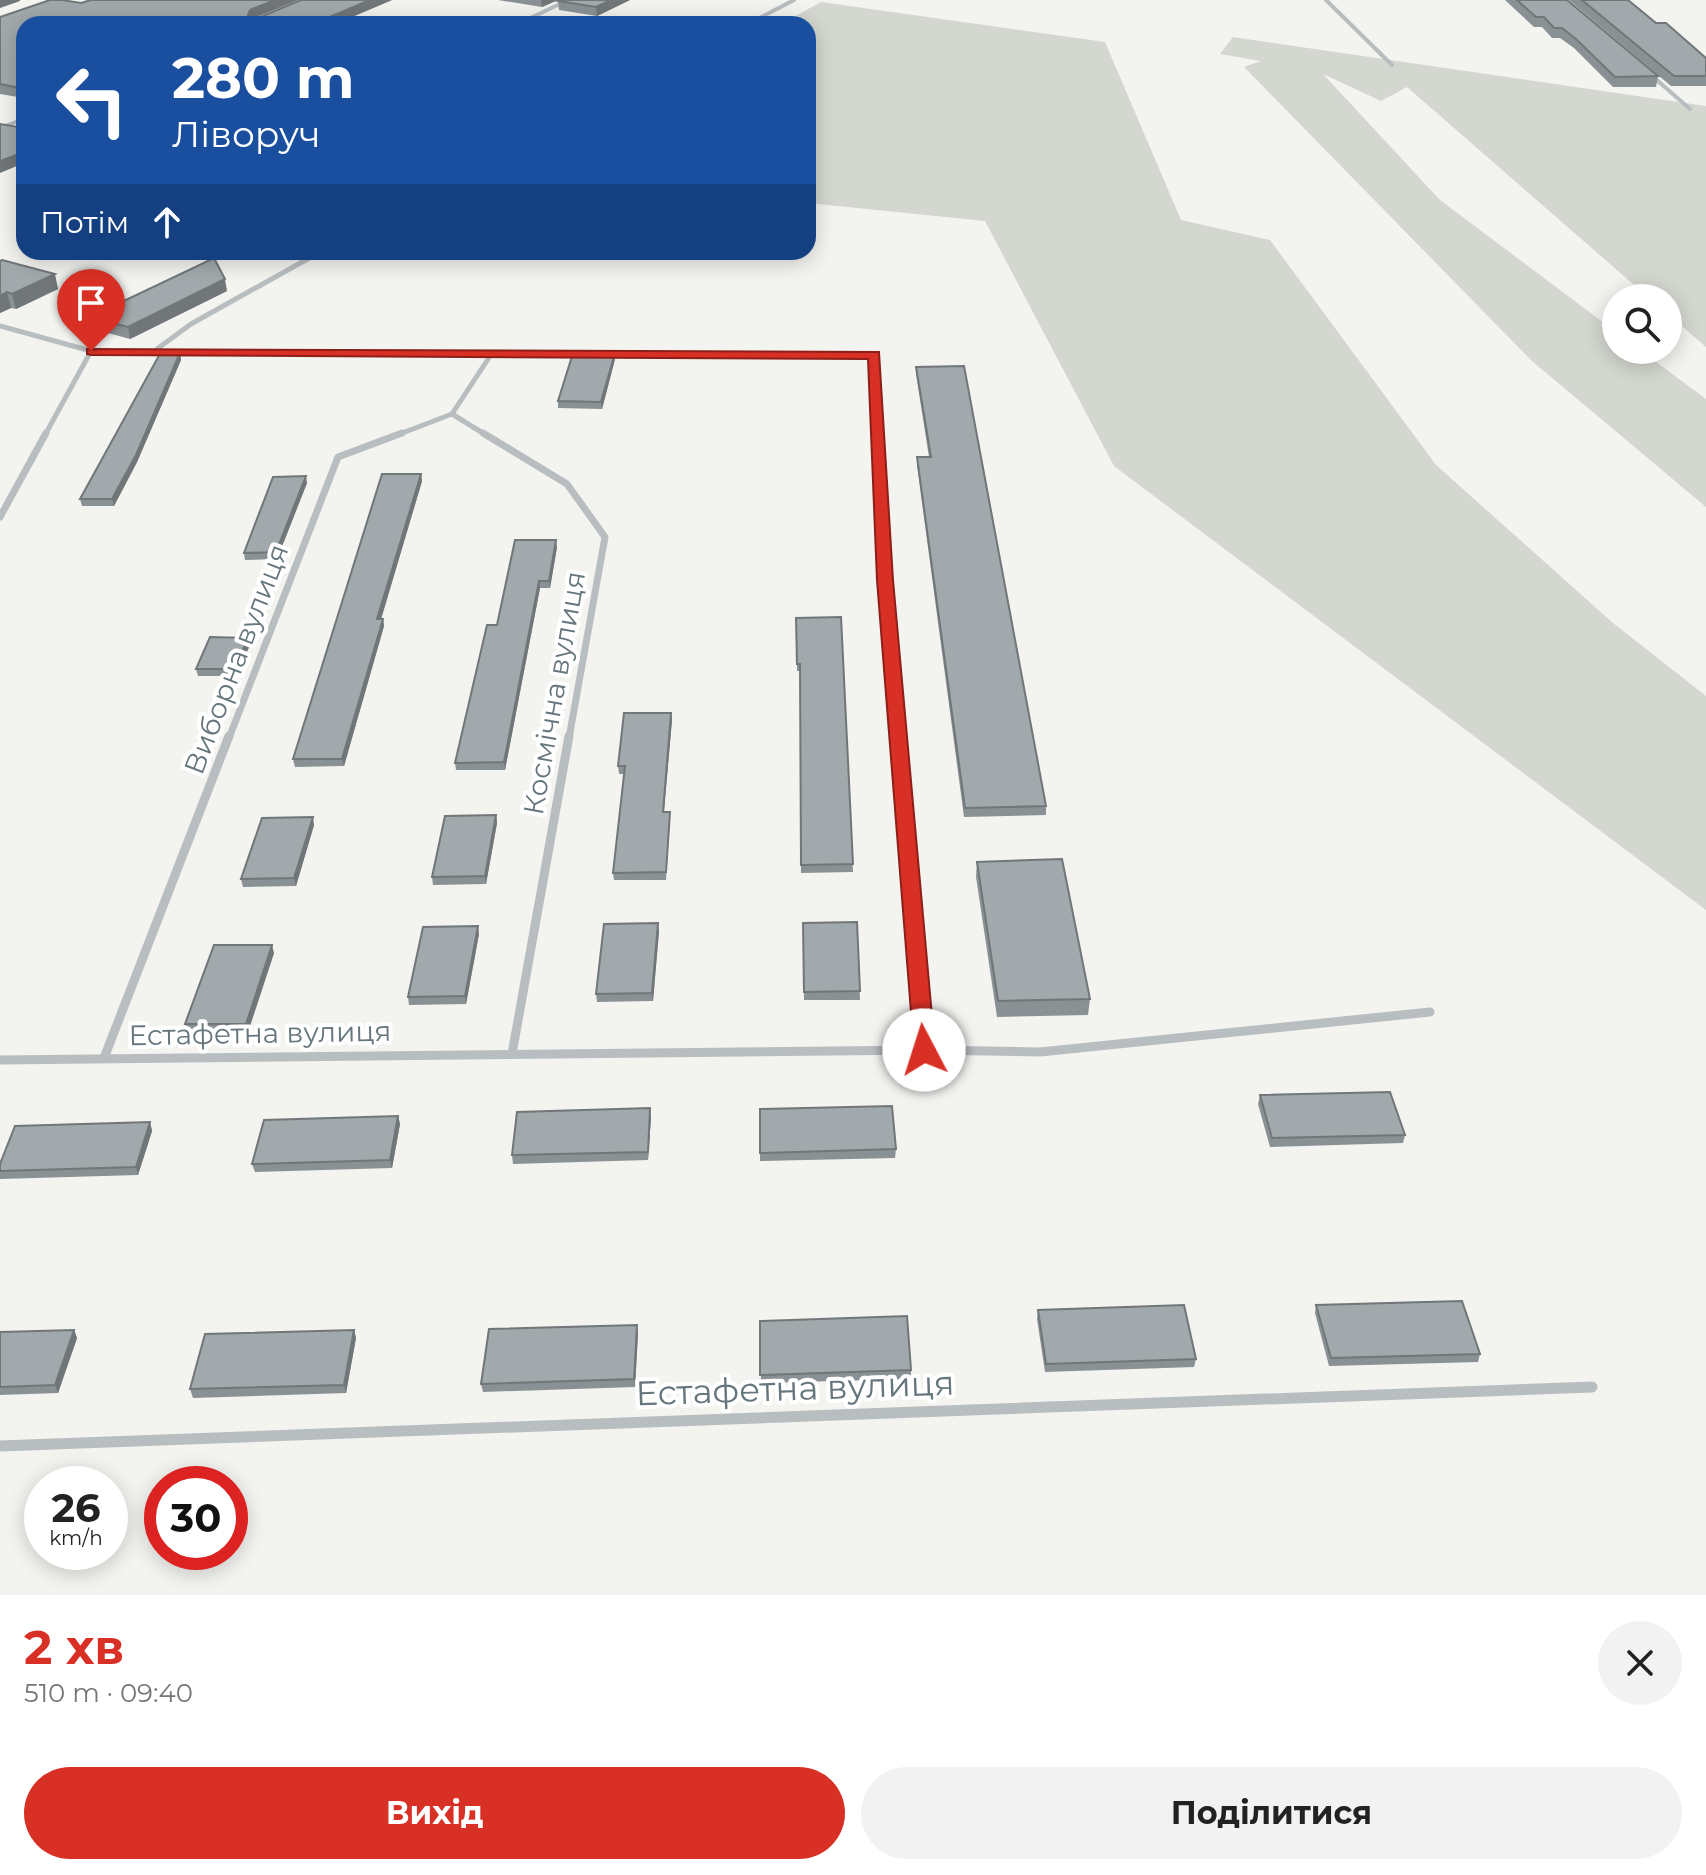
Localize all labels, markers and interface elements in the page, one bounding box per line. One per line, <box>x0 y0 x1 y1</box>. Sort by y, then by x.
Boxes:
text: 280 m <box>172 44 355 112</box>
icon: left <box>40 48 144 152</box>
text: Ліворуч <box>172 112 321 156</box>
icon: ahead <box>145 200 189 244</box>
text: Потім <box>40 204 129 241</box>
pin <box>57 269 125 351</box>
icon: arrive <box>69 281 113 325</box>
map controls <box>1602 284 1682 364</box>
button: search <box>1602 284 1682 364</box>
street label: Виборна вулиця <box>177 539 295 779</box>
street label: Космічна вулиця <box>516 569 592 817</box>
position arrow <box>882 1008 966 1092</box>
street label: Естафетна вулиця <box>128 1014 392 1052</box>
street label: Естафетна вулиця <box>635 1361 955 1415</box>
speed limit sign: 30 <box>144 1466 248 1570</box>
text: 26 <box>51 1483 101 1532</box>
text: km/h <box>49 1526 103 1550</box>
text: 2 хв <box>24 1618 124 1676</box>
button: close <box>1598 1621 1682 1705</box>
text: 510 m · 09:40 <box>24 1677 193 1709</box>
button: Вихід <box>24 1767 845 1859</box>
button: Поділитися <box>861 1767 1682 1859</box>

